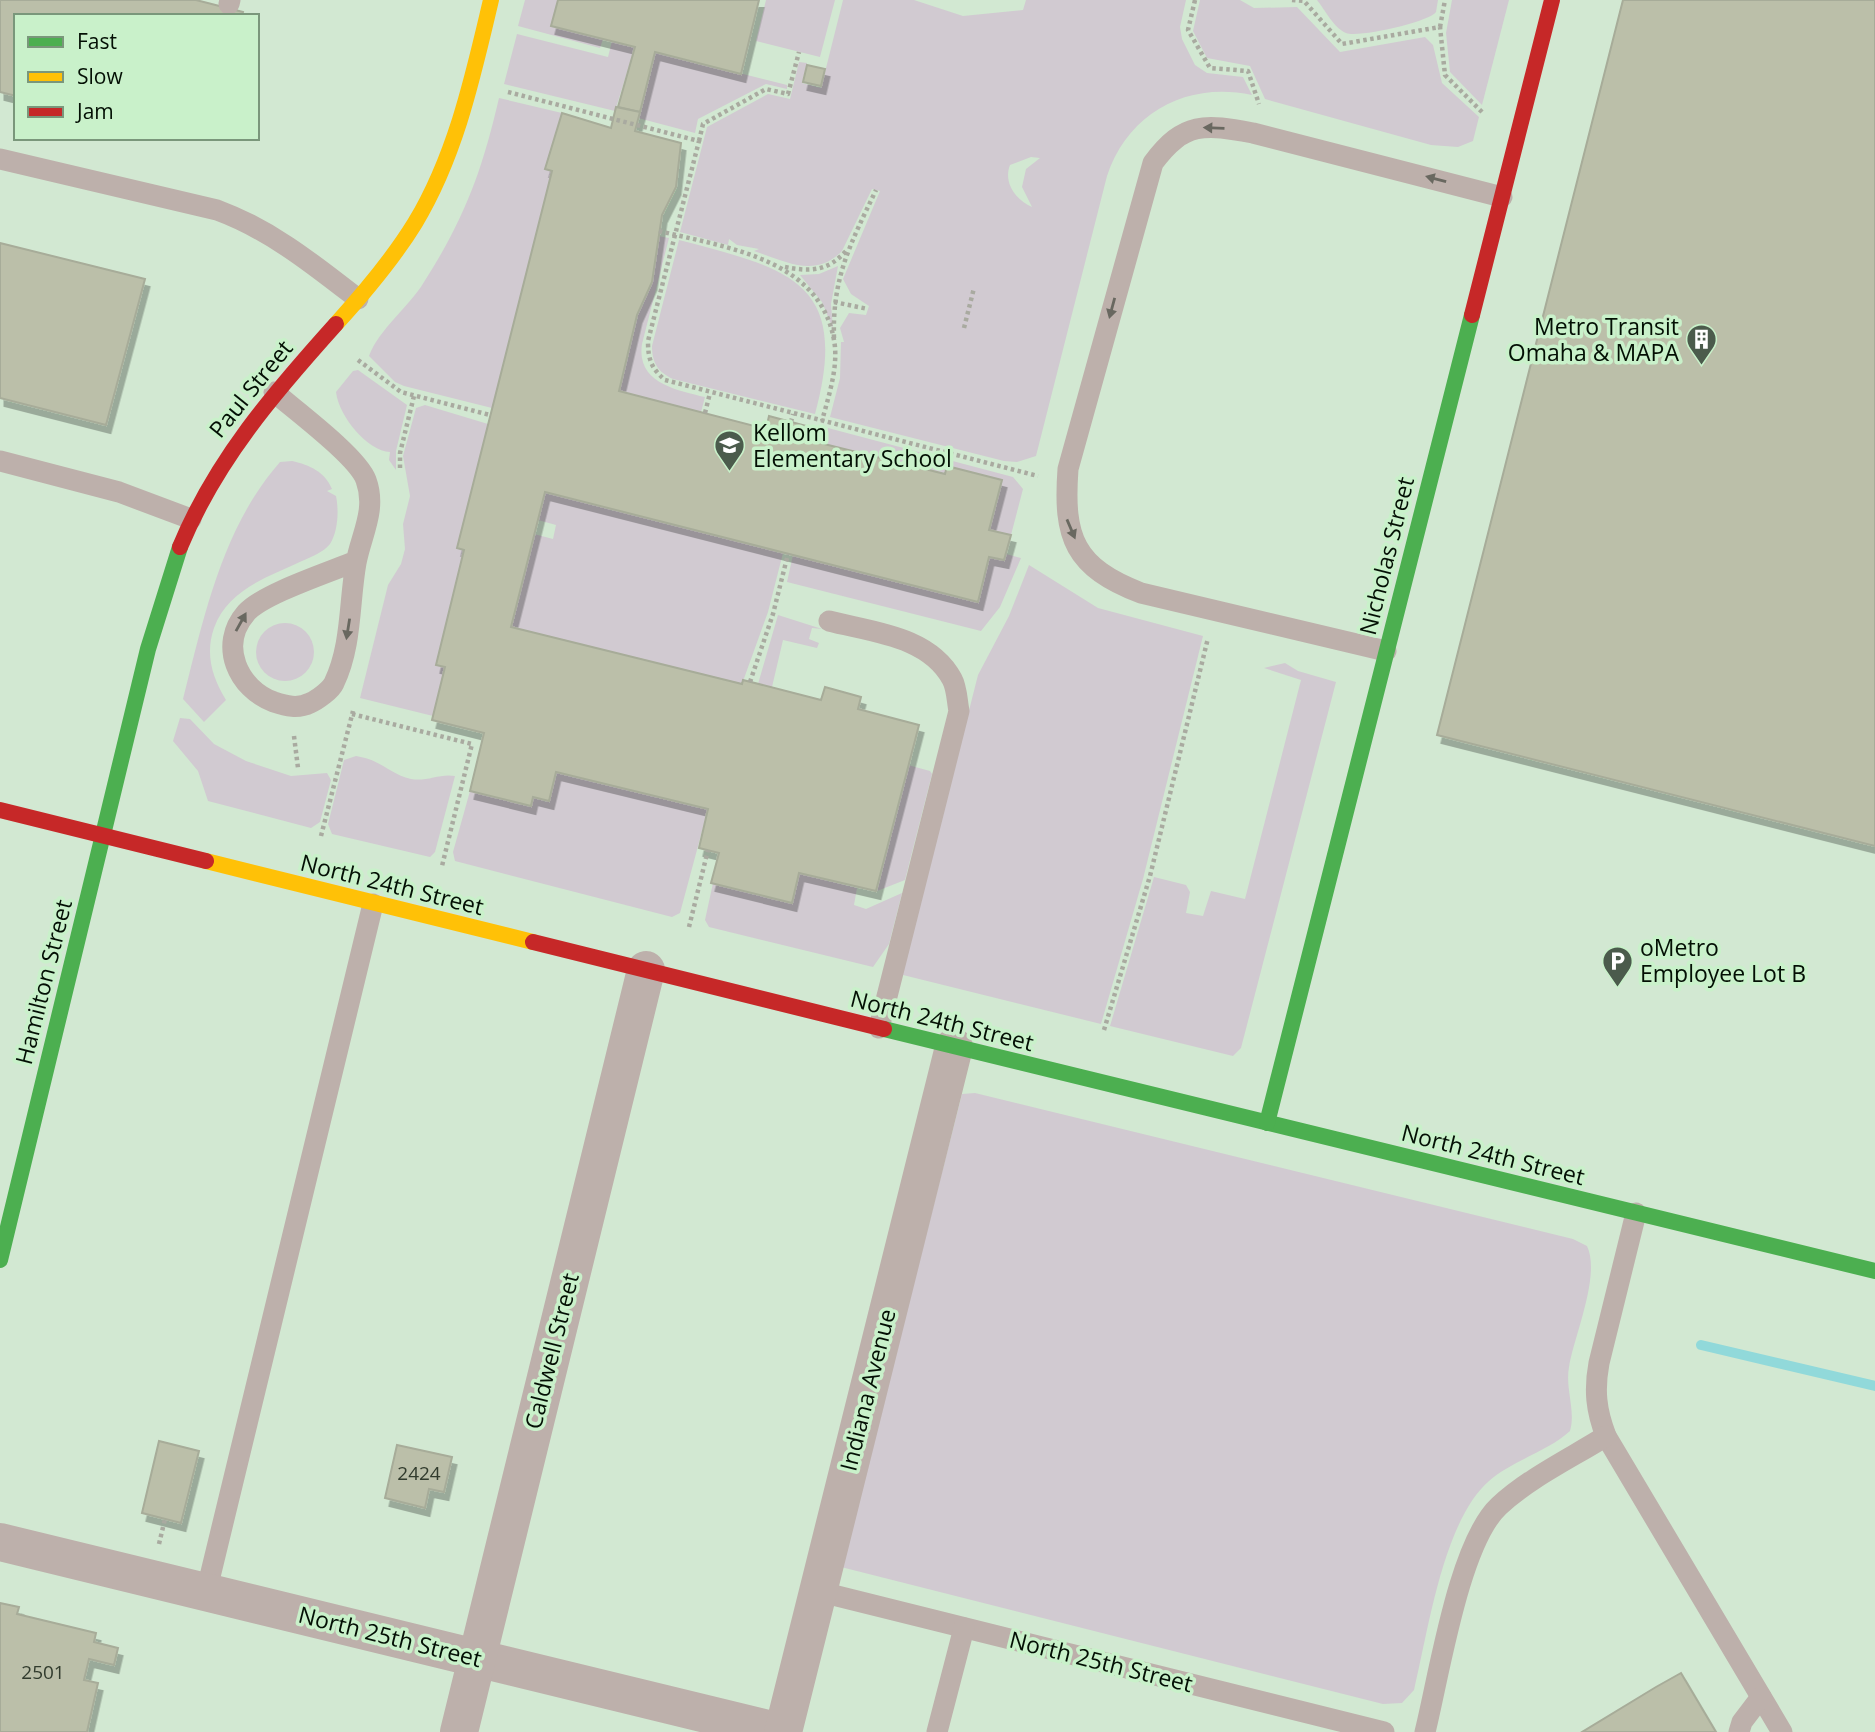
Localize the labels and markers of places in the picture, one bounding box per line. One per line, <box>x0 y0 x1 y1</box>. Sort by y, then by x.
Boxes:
place label: Metro Transit Omaha & MAPA <box>1508 310 1679 368</box>
building icon: Metro Transit Omaha & MAPA <box>1685 323 1719 367</box>
place label: Kellom Elementary School <box>753 416 952 474</box>
school or university icon: Kellom Elementary School <box>713 429 747 473</box>
place label: oMetro Employee Lot B <box>1640 931 1806 989</box>
parking icon: oMetro Employee Lot B <box>1600 944 1634 988</box>

